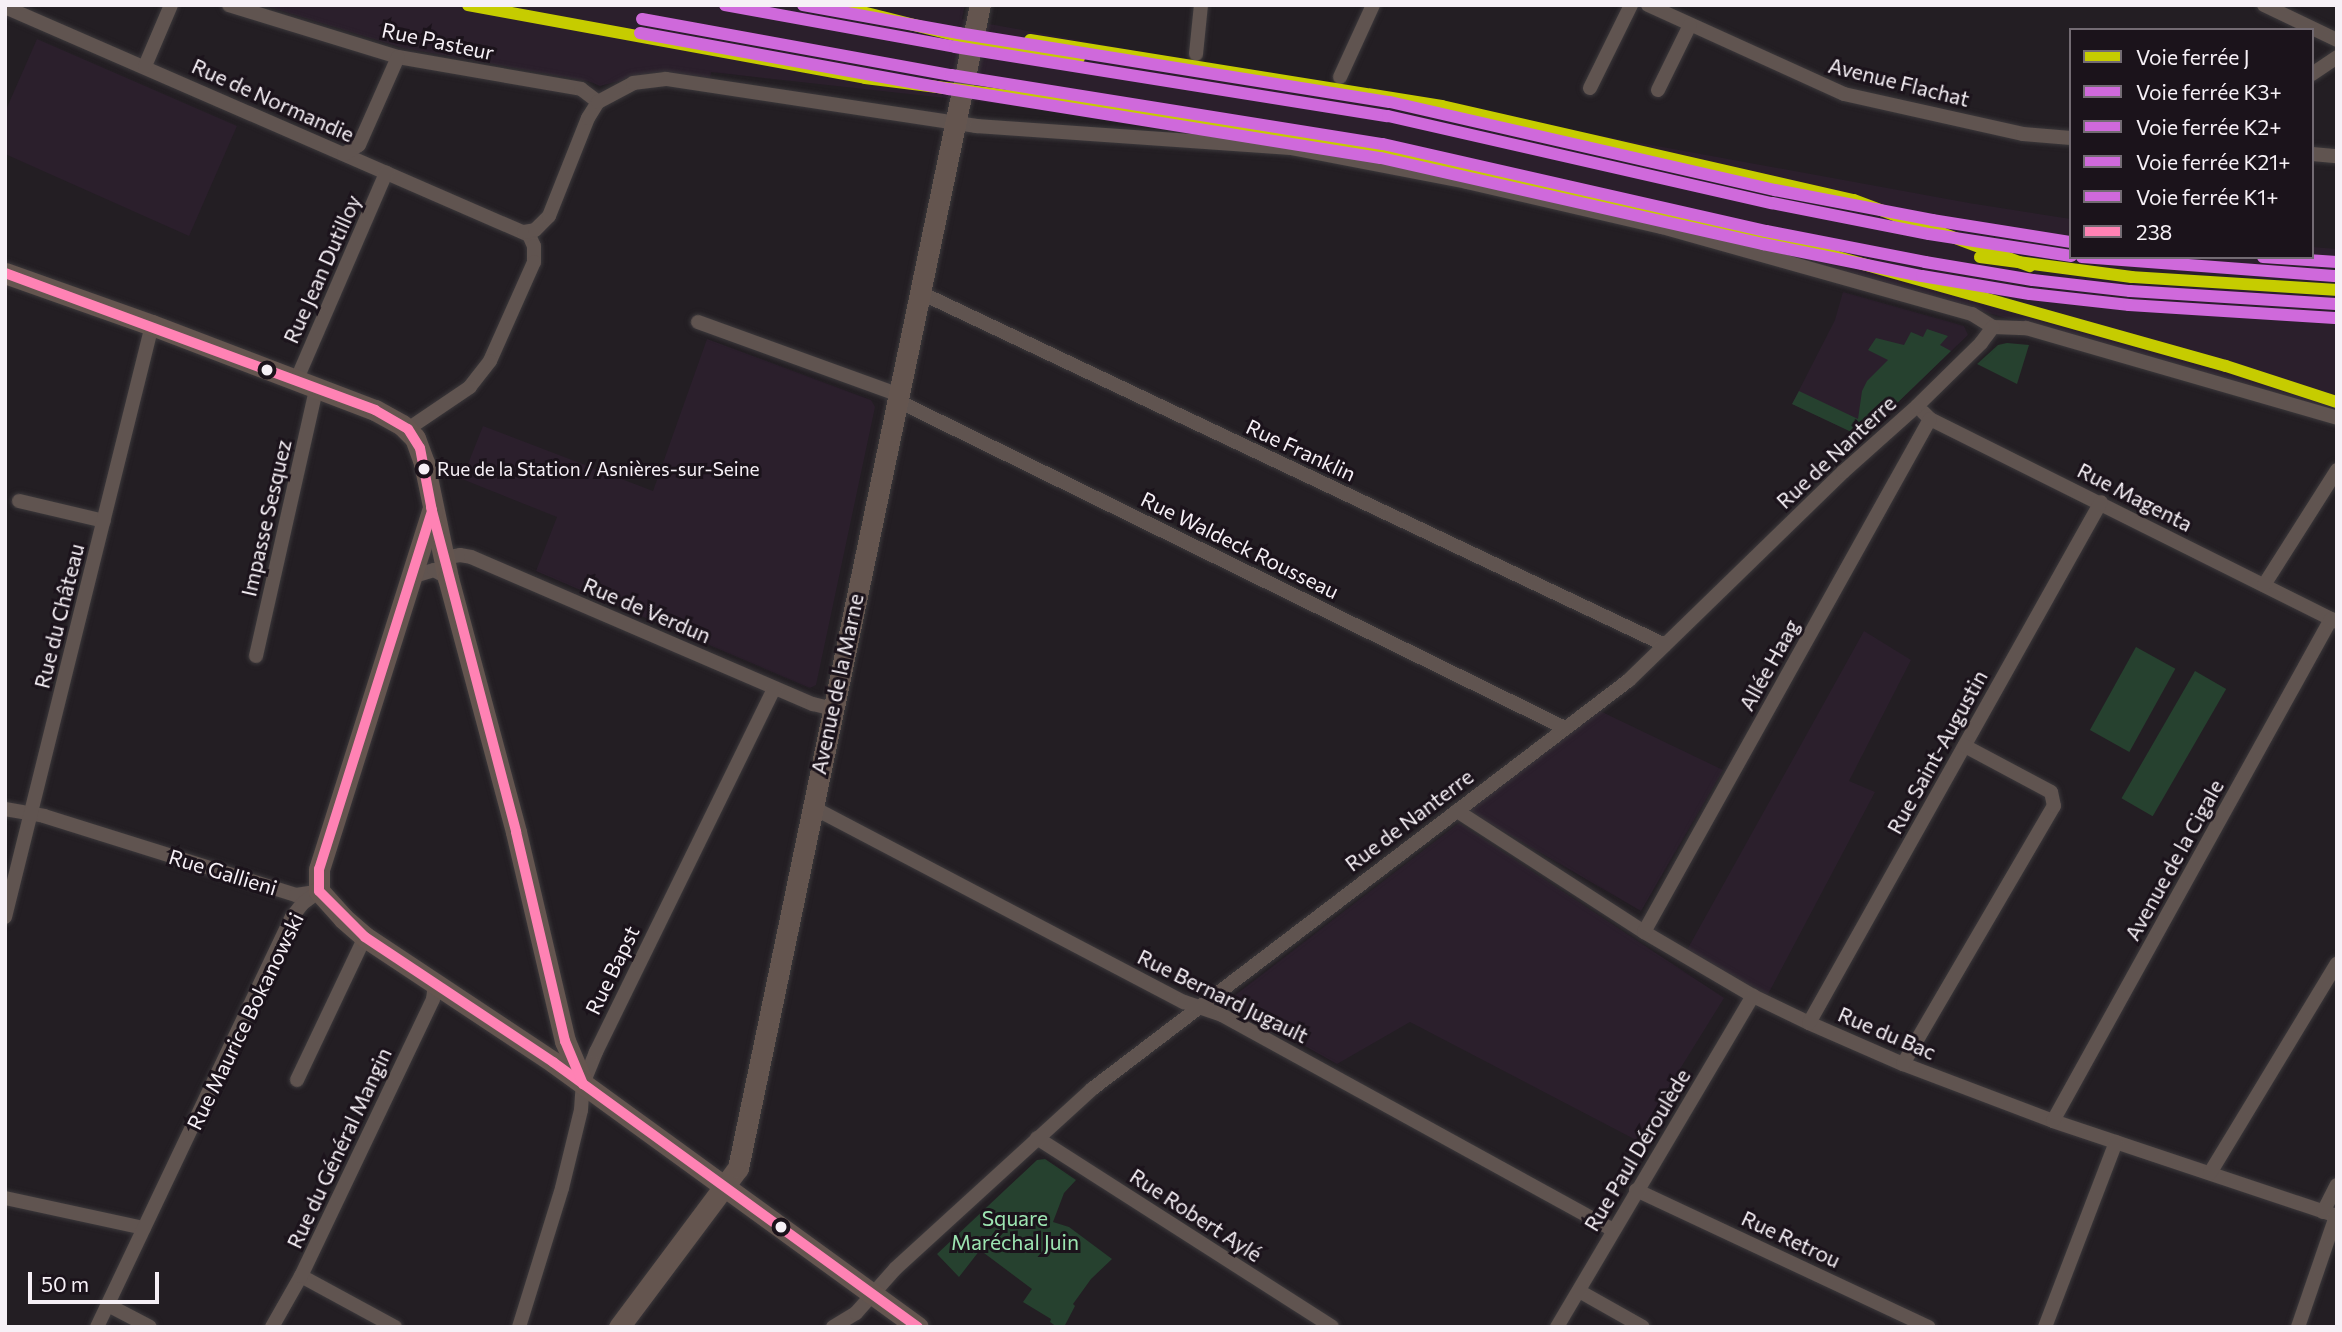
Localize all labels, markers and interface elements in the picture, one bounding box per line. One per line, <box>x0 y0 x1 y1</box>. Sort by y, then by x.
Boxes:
street label: Rue Pasteur <box>380 17 496 65</box>
legend <box>2069 28 2314 259</box>
text: Voie ferrée J <box>2136 44 2250 69</box>
street label: Avenue Flachat <box>1826 52 1972 112</box>
street label: Rue de Normandie <box>188 53 358 147</box>
text: Voie ferrée K3+ <box>2136 79 2282 104</box>
text: Voie ferrée K2+ <box>2136 114 2282 139</box>
text: Voie ferrée K21+ <box>2136 149 2291 174</box>
text: Voie ferrée K1+ <box>2136 184 2278 209</box>
street label: Rue Jean Dutilloy <box>278 191 366 347</box>
text: 238 <box>2136 219 2172 244</box>
unlabelled marker <box>260 363 274 377</box>
street label: Rue de Nanterre <box>1771 390 1901 514</box>
street label: Rue Franklin <box>1242 414 1360 486</box>
street label: Impasse Sesquez <box>236 437 296 599</box>
street label: Rue Magenta <box>2073 457 2197 537</box>
place label: Rue de la Station / Asnières-sur-Seine <box>437 458 760 480</box>
marker: Rue de la Station / Asnières-sur-Seine <box>417 462 431 476</box>
street label: Rue Waldeck Rousseau <box>1137 486 1343 604</box>
street label: Rue du Château <box>29 541 89 691</box>
street label: Rue de Verdun <box>580 572 714 648</box>
street label: Avenue de la Marne <box>806 591 868 777</box>
street label: Allée Haag <box>1734 615 1804 715</box>
street label: Rue Saint-Augustin <box>1882 666 1992 838</box>
street label: Rue de Nanterre <box>1340 764 1478 876</box>
street label: Avenue de la Cigale <box>2119 775 2229 945</box>
street label: Rue Gallieni <box>166 844 280 900</box>
street label: Rue Maurice Bokanowski <box>181 908 309 1134</box>
street label: Rue Bapst <box>580 921 644 1019</box>
street label: Rue Bernard Jugault <box>1134 944 1312 1048</box>
street label: Rue du Bac <box>1834 1001 1940 1065</box>
street label: Rue du Général Mangin <box>281 1044 397 1252</box>
street label: Rue Paul Déroulède <box>1579 1064 1695 1236</box>
street label: Rue Robert Aylé <box>1125 1163 1267 1267</box>
park label: Square Maréchal Juin <box>951 1205 1079 1255</box>
street label: Rue Retrou <box>1738 1205 1844 1273</box>
unlabelled marker <box>774 1220 788 1234</box>
scale bar <box>32 1258 163 1302</box>
text: 50 m <box>41 1271 89 1296</box>

